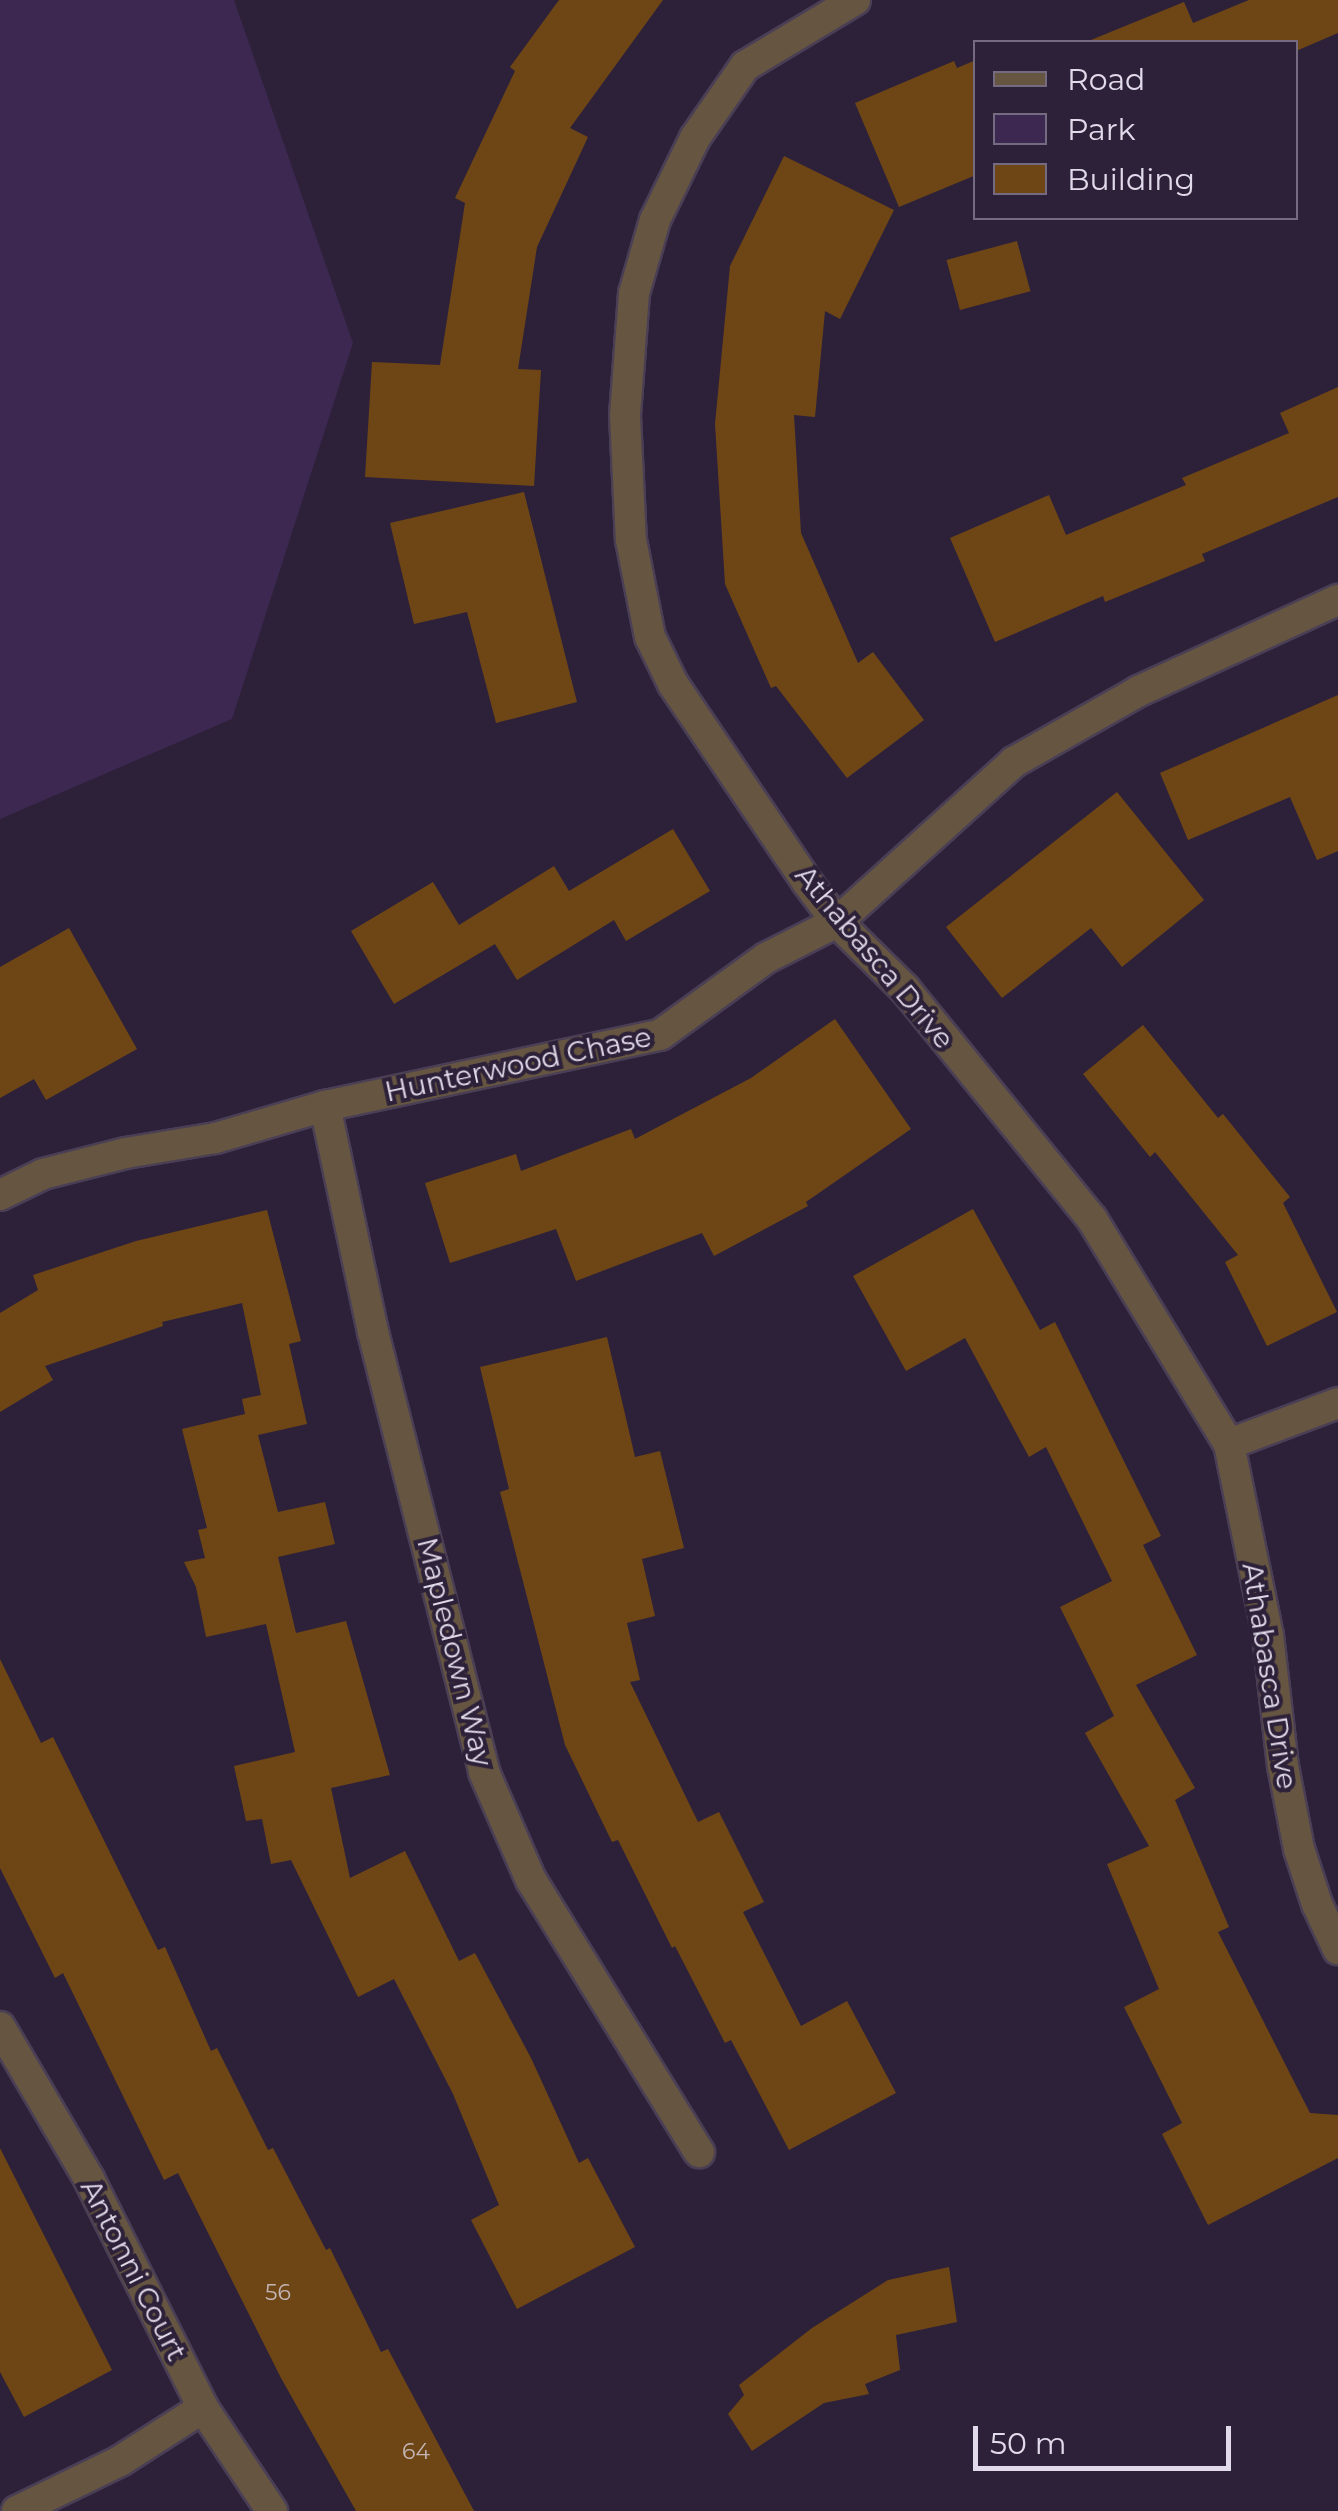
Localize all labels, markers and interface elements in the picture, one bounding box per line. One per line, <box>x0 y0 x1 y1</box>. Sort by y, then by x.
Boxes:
legend <box>973 40 1298 220</box>
text: Road <box>1067 61 1145 98</box>
text: Park <box>1067 111 1136 148</box>
text: Building <box>1067 161 1195 198</box>
street label: Athabasca Drive <box>789 859 961 1055</box>
street label: Hunterwood Chase <box>382 1019 654 1109</box>
street label: Mapledown Way <box>410 1534 500 1770</box>
street label: Athabasca Drive <box>1236 1560 1304 1792</box>
street label: Antonni Court <box>74 2174 194 2366</box>
house number: 56 <box>265 2280 291 2306</box>
scale bar <box>978 2406 1236 2468</box>
text: 50 m <box>990 2425 1067 2462</box>
house number: 64 <box>402 2439 430 2465</box>

